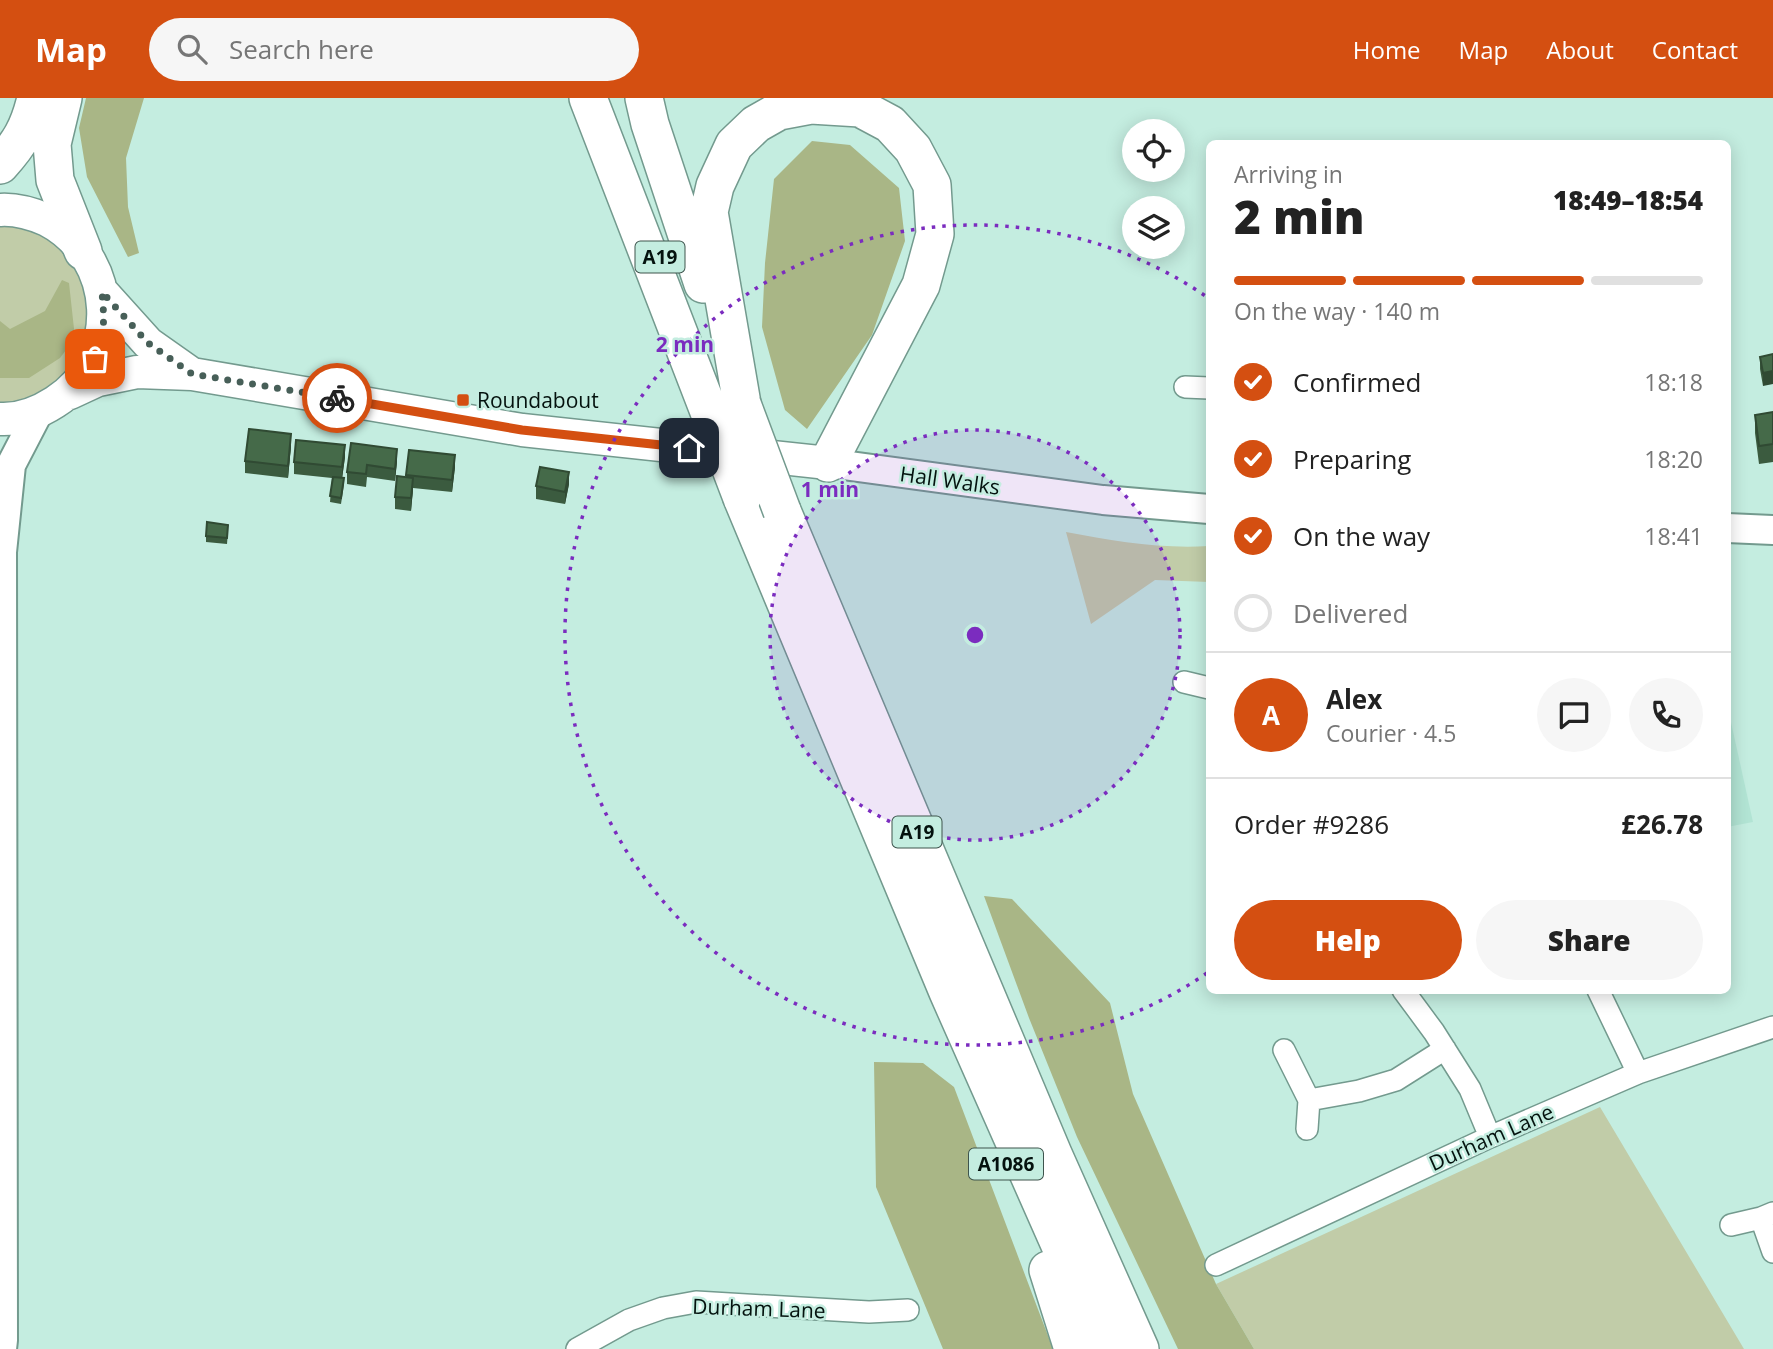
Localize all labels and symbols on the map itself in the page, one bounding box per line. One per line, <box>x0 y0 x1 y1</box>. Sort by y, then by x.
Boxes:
road number: A19 <box>636 242 684 272</box>
pin <box>65 329 125 389</box>
text: 2 min <box>656 330 714 358</box>
courier <box>302 363 372 433</box>
place label: Roundabout <box>477 386 599 414</box>
marker: Roundabout <box>455 392 471 408</box>
pin <box>659 418 719 478</box>
street label: Hall Walks <box>898 459 1002 501</box>
text: 1 min <box>801 475 859 503</box>
centre of rings <box>963 623 987 647</box>
road number: A19 <box>892 817 942 848</box>
street label: Durham Lane <box>1424 1097 1558 1177</box>
road number: A1086 <box>969 1148 1043 1180</box>
street label: Durham Lane <box>692 1292 826 1324</box>

